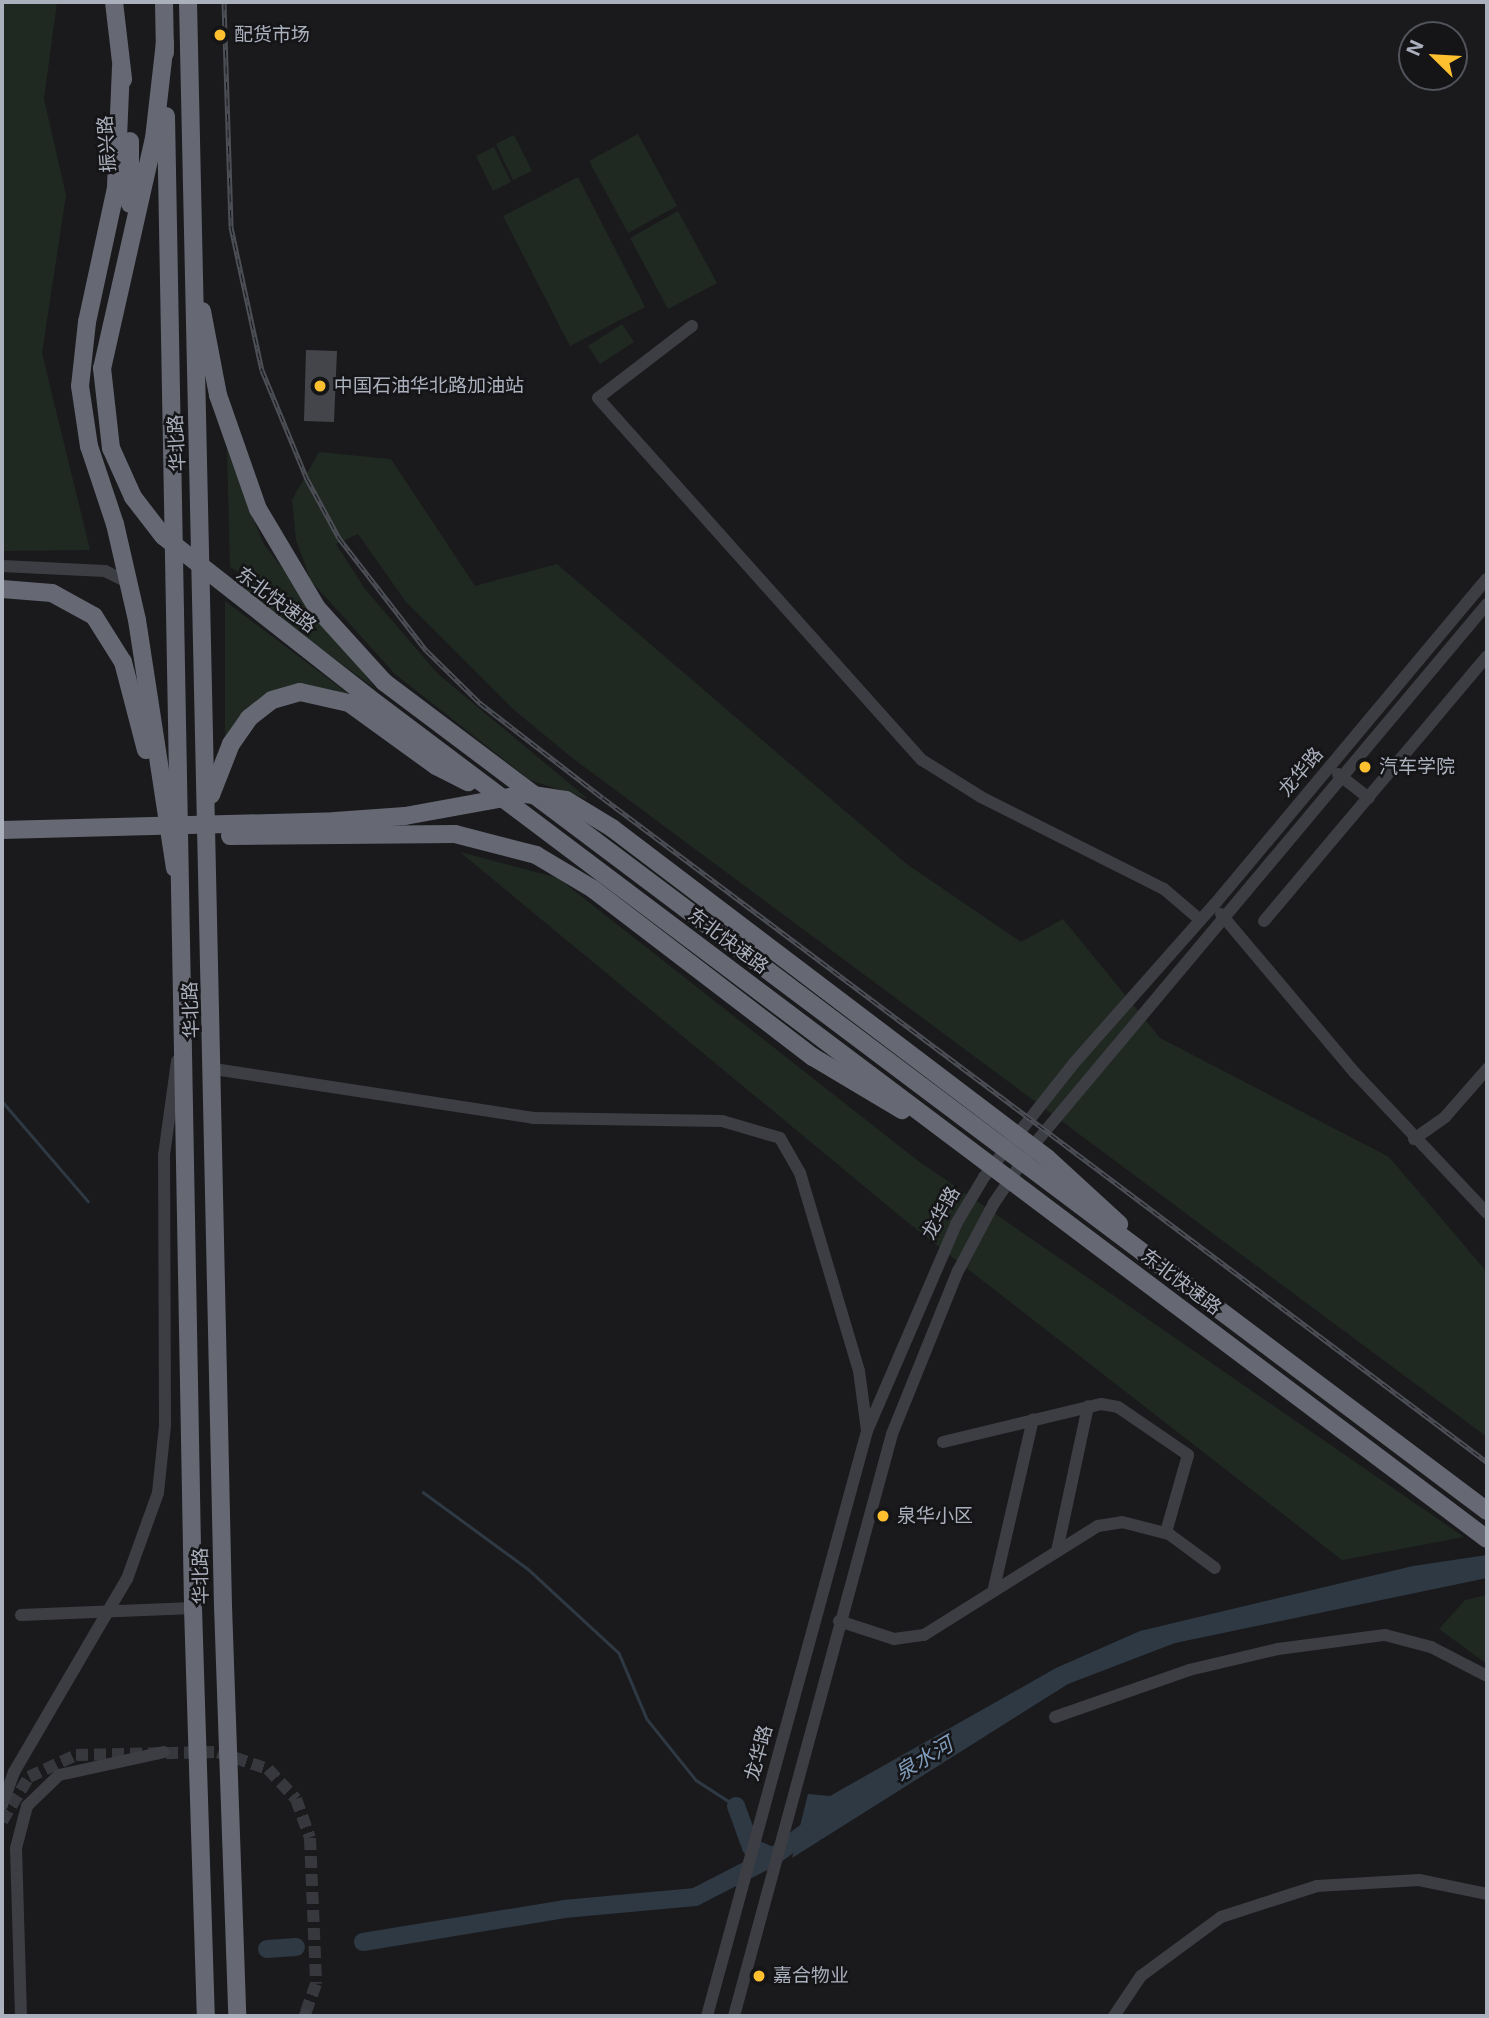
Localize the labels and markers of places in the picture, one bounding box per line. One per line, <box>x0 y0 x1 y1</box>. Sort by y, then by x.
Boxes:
place label: 配货市场 <box>234 24 310 46</box>
marker: 配货市场 <box>212 27 228 43</box>
place label: 中国石油华北路加油站 <box>334 375 524 397</box>
marker: 中国石油华北路加油站 <box>312 378 328 394</box>
place label: 汽车学院 <box>1379 756 1455 778</box>
marker: 汽车学院 <box>1357 759 1373 775</box>
place label: 泉华小区 <box>897 1505 973 1527</box>
marker: 泉华小区 <box>875 1508 891 1524</box>
place label: 嘉合物业 <box>773 1965 849 1987</box>
marker: 嘉合物业 <box>751 1968 767 1984</box>

